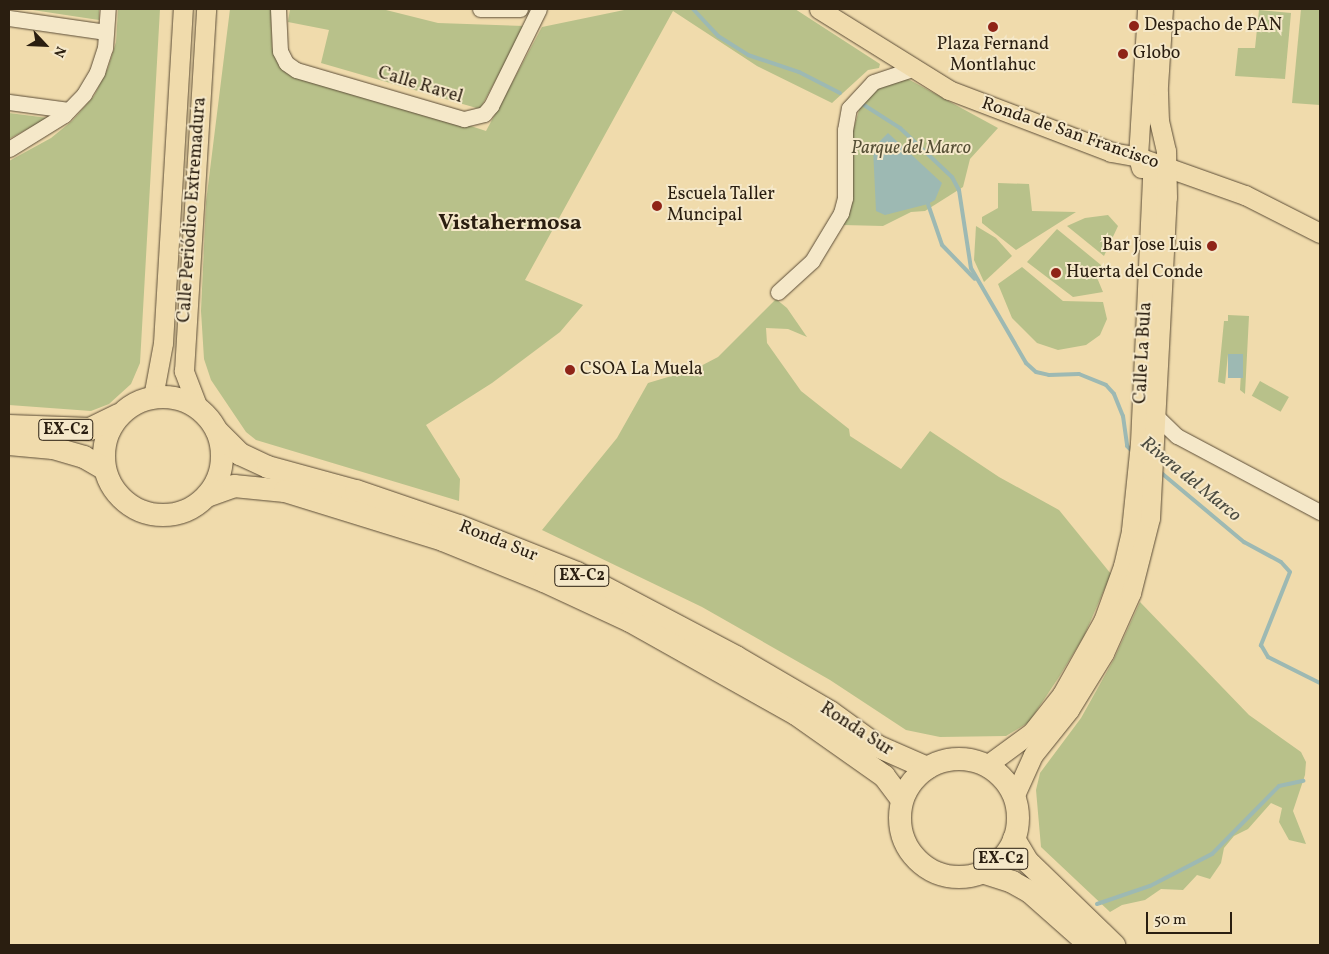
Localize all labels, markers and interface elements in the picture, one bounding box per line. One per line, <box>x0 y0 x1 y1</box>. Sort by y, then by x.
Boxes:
place label: Despacho de PAN <box>1144 15 1282 37</box>
north arrow <box>20 20 70 70</box>
marker: Despacho de PAN <box>1128 20 1140 32</box>
marker: Plaza Fernand Montlahuc <box>987 21 999 33</box>
place label: Plaza Fernand Montlahuc <box>937 35 1049 78</box>
text: N <box>48 43 70 60</box>
place label: Globo <box>1133 43 1180 65</box>
marker: Globo <box>1117 48 1129 60</box>
street label: Calle Ravel <box>375 63 465 109</box>
street label: Ronda de San Francisco <box>978 93 1162 175</box>
street label: Calle Periódico Extremadura <box>174 97 212 323</box>
park label: Parque del Marco <box>851 138 971 160</box>
place label: Escuela Taller Muncipal <box>667 185 775 228</box>
marker: Escuela Taller Muncipal <box>651 200 663 212</box>
district label: Vistahermosa <box>438 211 582 237</box>
place label: Bar Jose Luis <box>1102 235 1202 257</box>
marker: Bar Jose Luis <box>1206 240 1218 252</box>
place label: Huerta del Conde <box>1066 262 1203 284</box>
marker: Huerta del Conde <box>1050 267 1062 279</box>
street label: Calle La Bula <box>1131 302 1157 404</box>
place label: CSOA La Muela <box>580 359 703 381</box>
marker: CSOA La Muela <box>564 364 576 376</box>
road number: EX-C2 <box>37 416 95 444</box>
water label: Rivera del Marco <box>1135 432 1245 528</box>
street label: Ronda Sur <box>456 517 540 567</box>
road number: EX-C2 <box>553 562 611 590</box>
street label: Ronda Sur <box>815 698 897 762</box>
road number: EX-C2 <box>972 846 1030 872</box>
scale bar <box>1149 902 1235 934</box>
text: 50 m <box>1154 910 1186 931</box>

